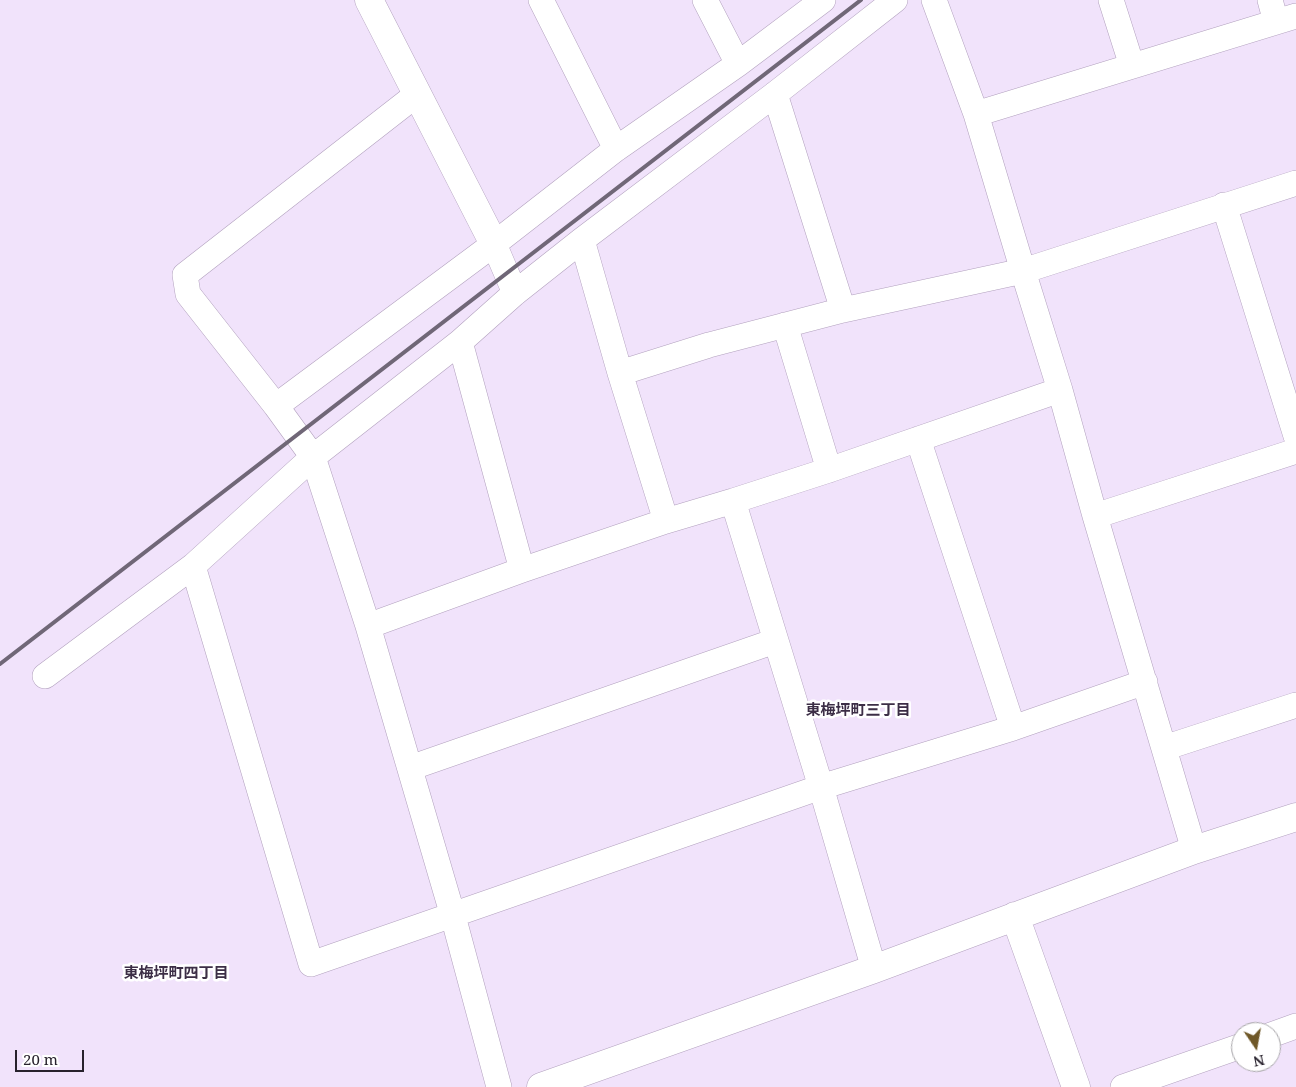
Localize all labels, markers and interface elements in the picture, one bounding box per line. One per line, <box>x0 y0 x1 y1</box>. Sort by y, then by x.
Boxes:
district label: 東梅坪町三丁目 <box>806 702 910 720</box>
district label: 東梅坪町四丁目 <box>124 965 228 983</box>
north arrow <box>1231 1022 1281 1072</box>
scale bar <box>18 1040 86 1072</box>
text: 20 m <box>23 1049 58 1069</box>
text: N <box>1252 1051 1266 1072</box>

